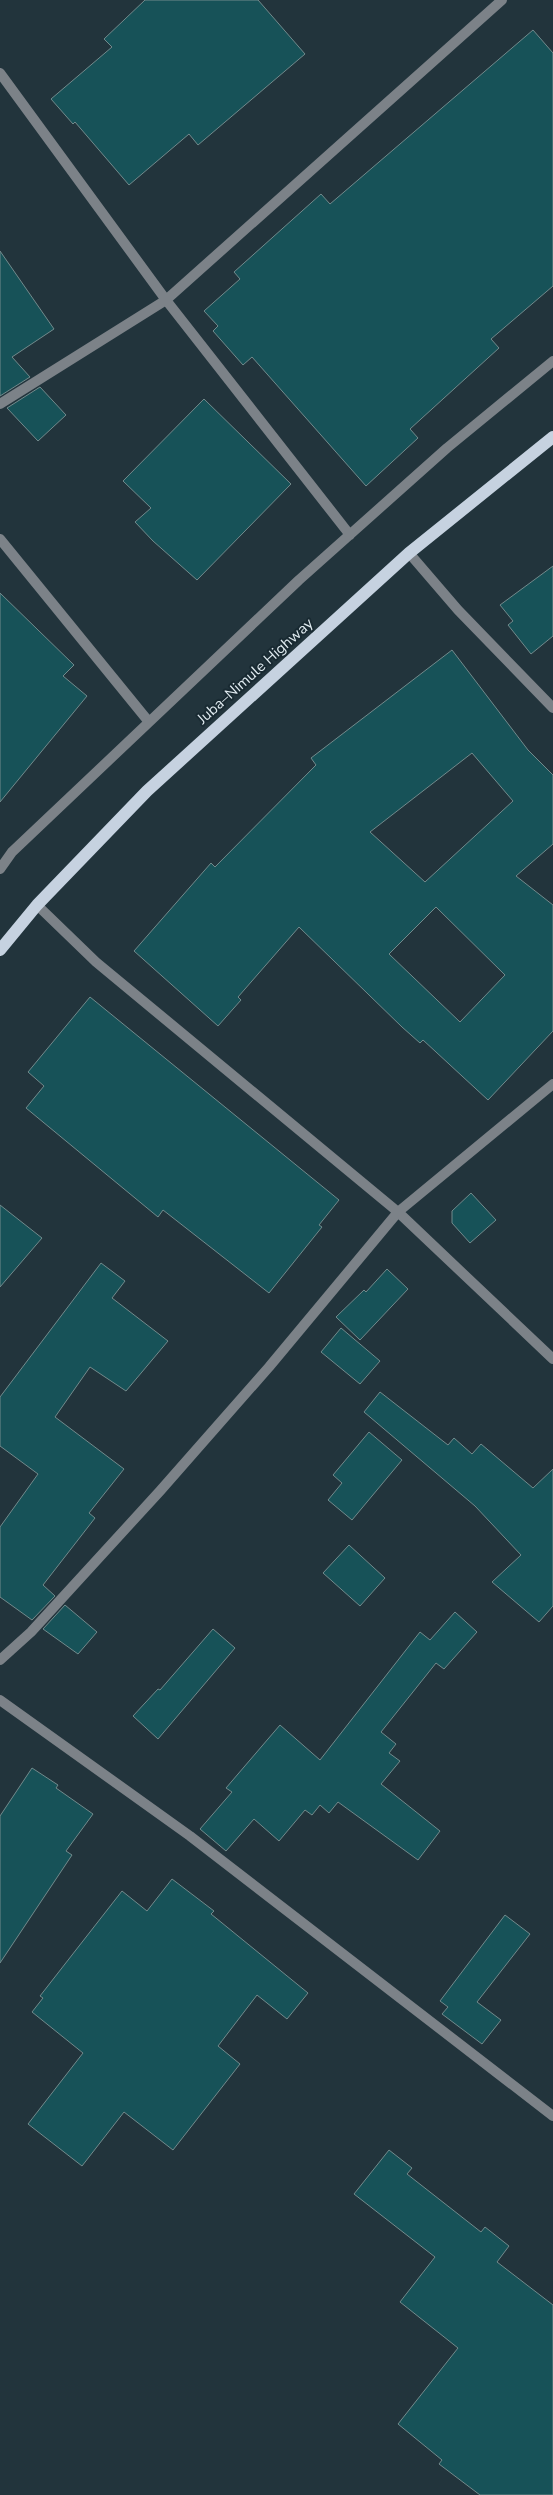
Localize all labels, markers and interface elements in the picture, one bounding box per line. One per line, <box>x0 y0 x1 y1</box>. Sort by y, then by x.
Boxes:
street label: Juba–Nimule Highway <box>192 613 318 729</box>

